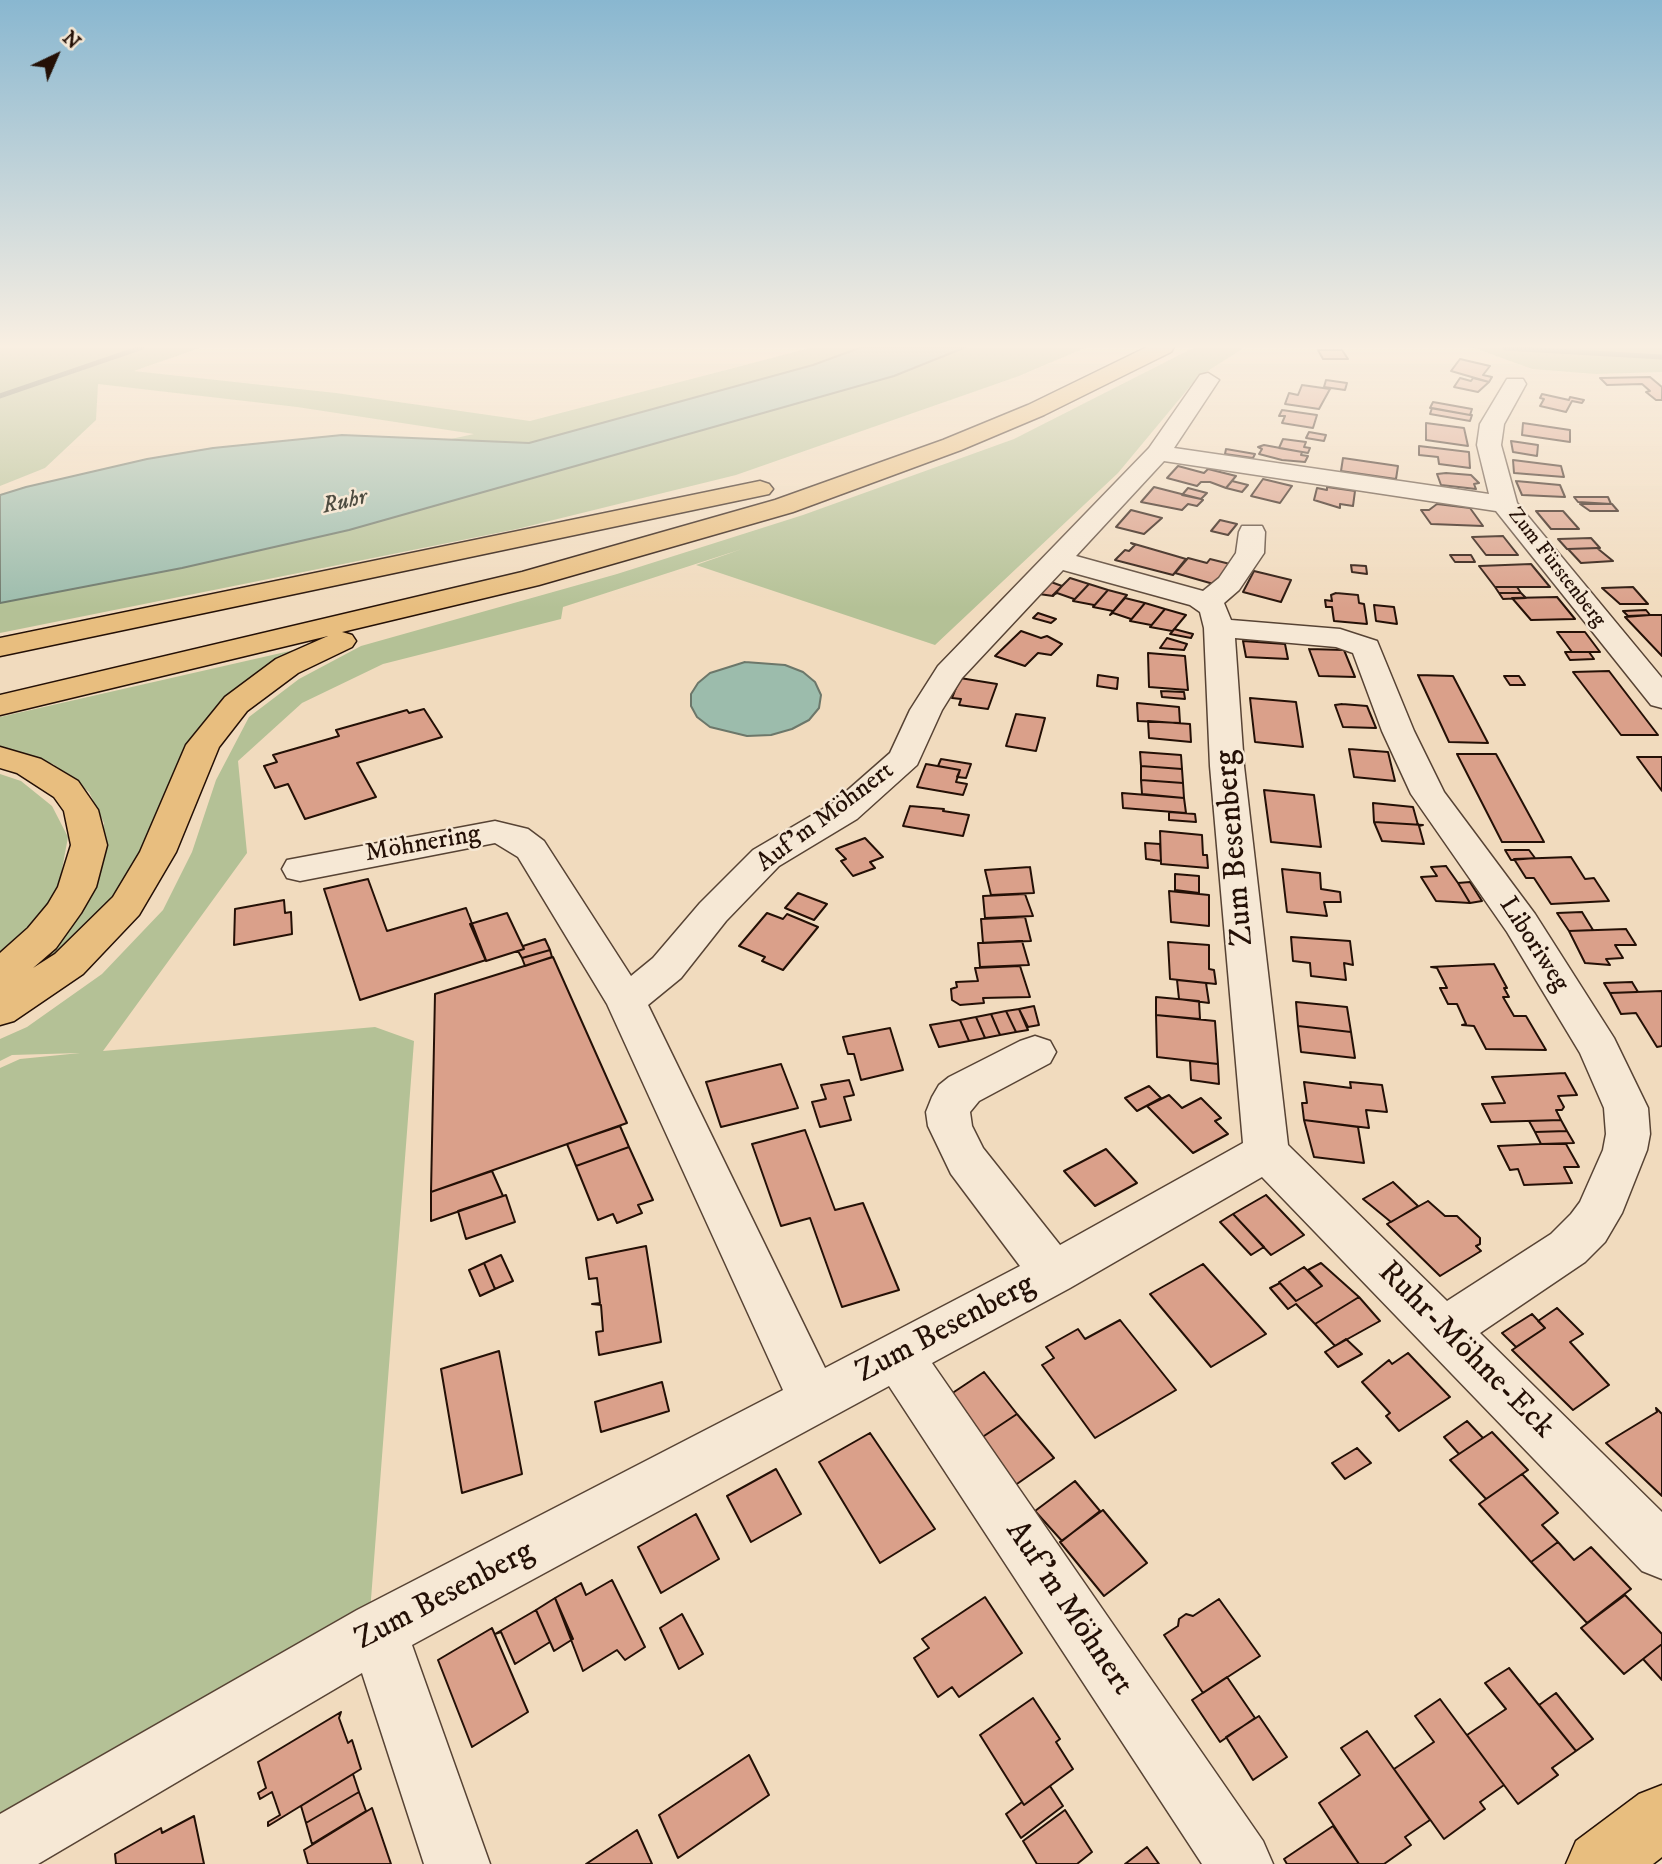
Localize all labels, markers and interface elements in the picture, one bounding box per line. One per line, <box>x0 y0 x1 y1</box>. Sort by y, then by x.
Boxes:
north arrow <box>21 21 91 91</box>
text: N <box>57 27 85 54</box>
water label: Ruhr <box>320 484 370 522</box>
street label: Zum Fürstenberg <box>1502 503 1610 633</box>
street label: Zum Besenberg <box>1208 748 1264 948</box>
street label: Auf'm Möhnert <box>751 756 901 880</box>
street label: Möhnering <box>363 820 483 870</box>
street label: Liboriweg <box>1491 892 1575 998</box>
street label: Ruhr-Möhne-Eck <box>1369 1255 1561 1447</box>
street label: Zum Besenberg <box>850 1267 1042 1393</box>
street label: Auf'm Möhnert <box>996 1515 1140 1703</box>
street label: Zum Besenberg <box>349 1534 541 1660</box>

